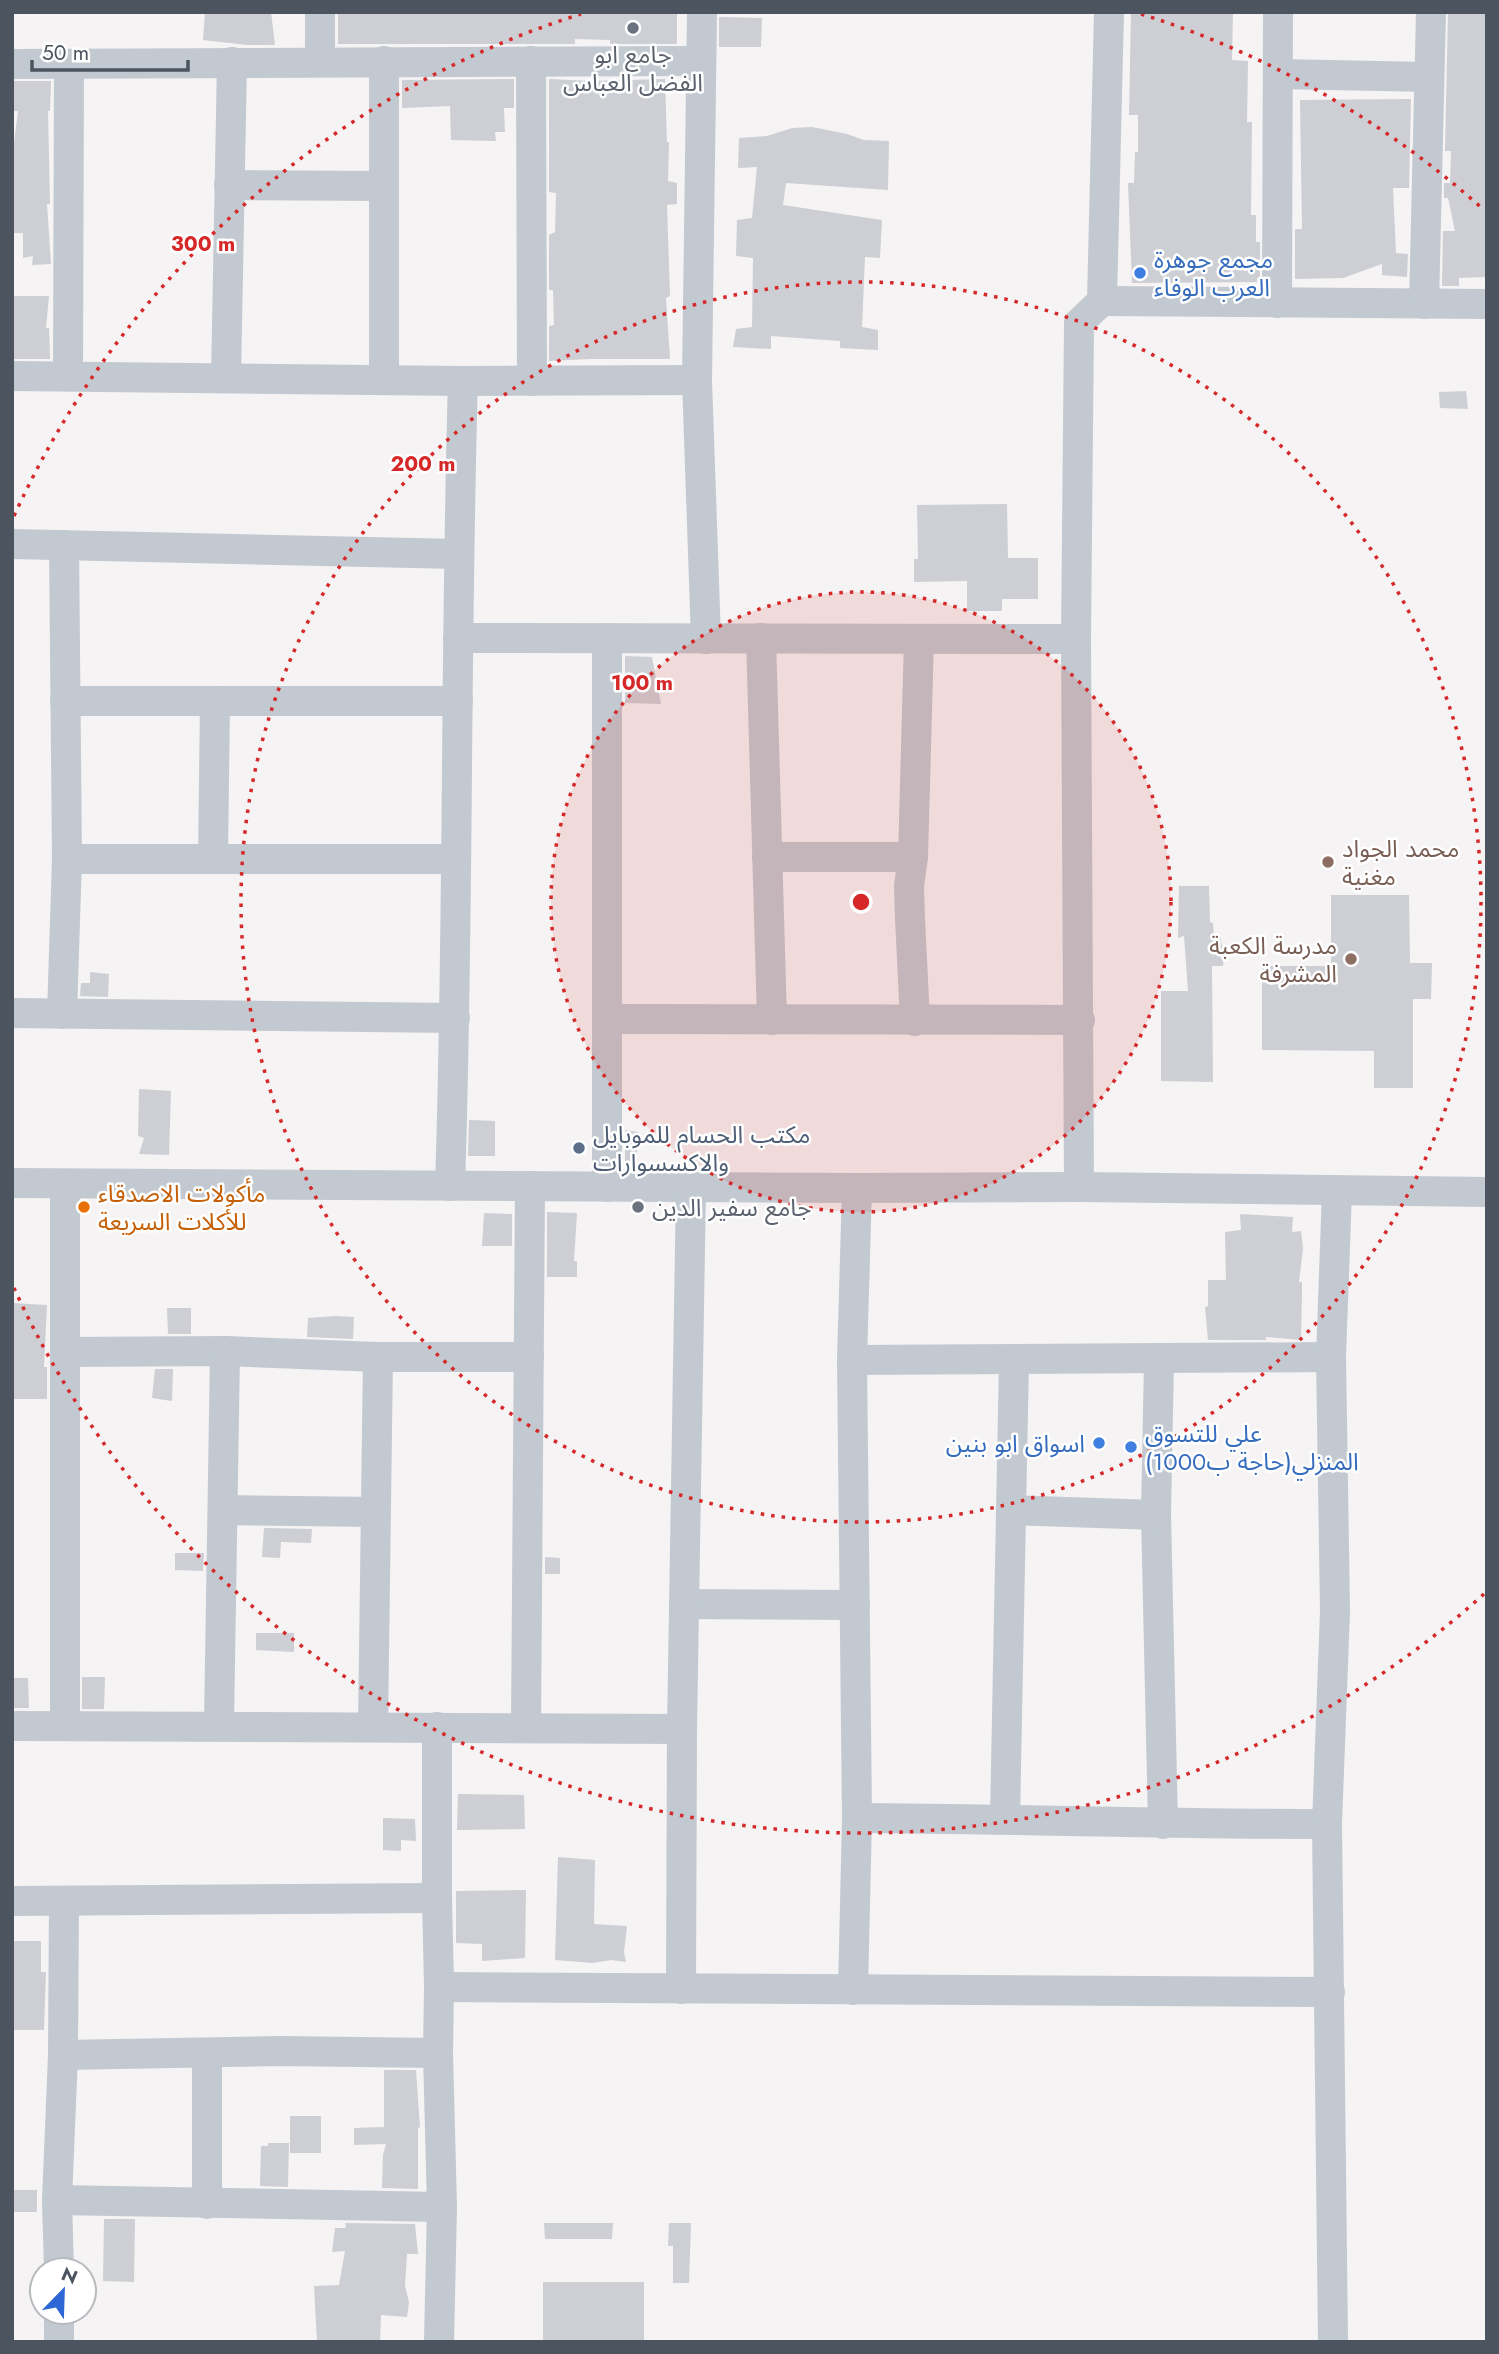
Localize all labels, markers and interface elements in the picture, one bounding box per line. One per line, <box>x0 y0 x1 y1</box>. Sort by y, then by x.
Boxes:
marker: جامع ابو الفضل العباس <box>625 20 641 36</box>
scale bar <box>32 28 187 72</box>
place label: جامع ابو الفضل العباس <box>563 37 703 100</box>
text: 50 m <box>42 38 89 68</box>
text: 300 m <box>171 229 235 259</box>
place label: مجمع جوهرة العرب الوفاء <box>1154 242 1273 305</box>
marker: مجمع جوهرة العرب الوفاء <box>1132 265 1148 281</box>
text: 200 m <box>390 449 456 479</box>
text: 100 m <box>611 668 673 698</box>
place label: محمد الجواد مغنية <box>1342 831 1459 894</box>
marker: محمد الجواد مغنية <box>1320 854 1336 870</box>
centre of rings <box>849 890 873 914</box>
place label: مدرسة الكعبة المشرفة <box>1209 928 1337 991</box>
marker: مدرسة الكعبة المشرفة <box>1343 951 1359 967</box>
place label: مكتب الحسام للموبايل والاكسسوارات <box>593 1117 810 1180</box>
marker: مكتب الحسام للموبايل والاكسسوارات <box>571 1140 587 1156</box>
place label: مأكولات الاصدقاء للأكلات السريعة <box>98 1176 265 1239</box>
place label: جامع سفير الدين <box>652 1190 811 1225</box>
marker: مأكولات الاصدقاء للأكلات السريعة <box>76 1199 92 1215</box>
marker: جامع سفير الدين <box>630 1199 646 1215</box>
place label: علي للتسوق المنزلي(حاجة ب1000) <box>1145 1416 1359 1480</box>
place label: اسواق ابو بنين <box>946 1426 1085 1461</box>
marker: اسواق ابو بنين <box>1091 1435 1107 1451</box>
marker: علي للتسوق المنزلي(حاجة ب1000) <box>1123 1439 1139 1455</box>
north arrow <box>28 2256 98 2326</box>
text: N <box>57 2260 82 2291</box>

